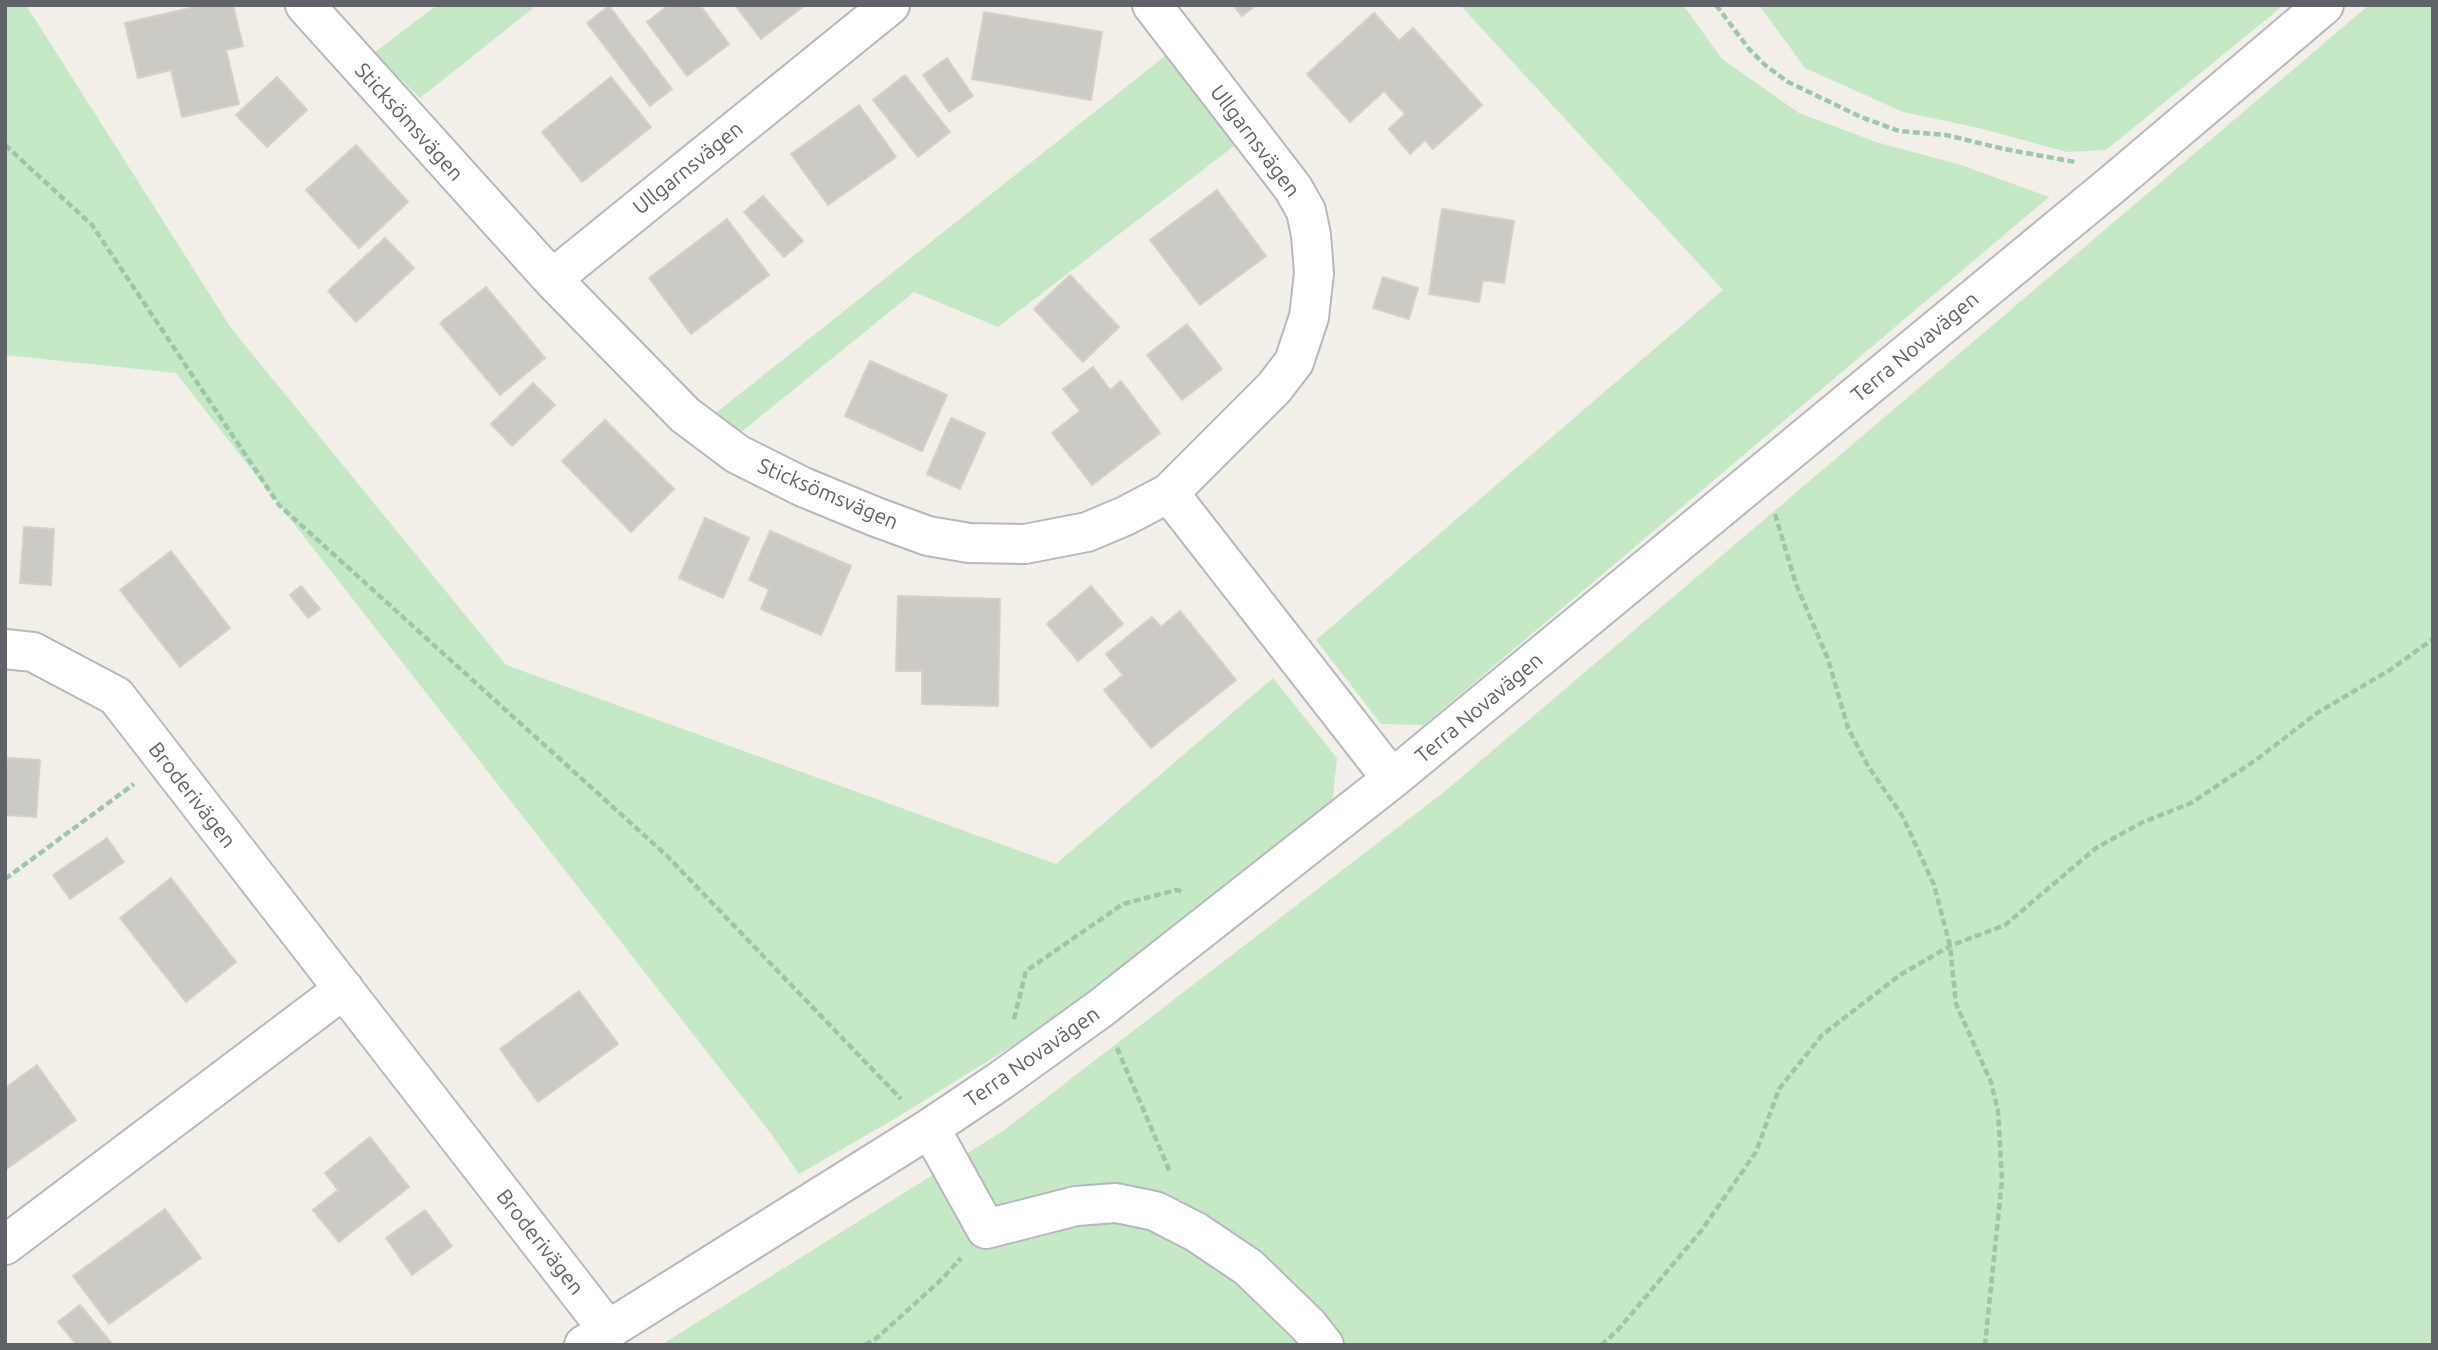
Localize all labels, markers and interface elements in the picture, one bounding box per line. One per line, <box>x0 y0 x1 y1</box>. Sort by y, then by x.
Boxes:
street label: Sticksömsvägen <box>349 58 469 186</box>
street label: Ullgarnsvägen <box>1205 80 1305 202</box>
street label: Ullgarnsvägen <box>628 116 748 220</box>
street label: Terra Novavägen <box>1846 286 1984 408</box>
street label: Sticksömsvägen <box>754 453 902 535</box>
street label: Terra Novavägen <box>1410 647 1548 769</box>
street label: Broderivägen <box>143 737 241 853</box>
street label: Terra Novavägen <box>960 1001 1104 1113</box>
street label: Broderivägen <box>491 1184 589 1300</box>

